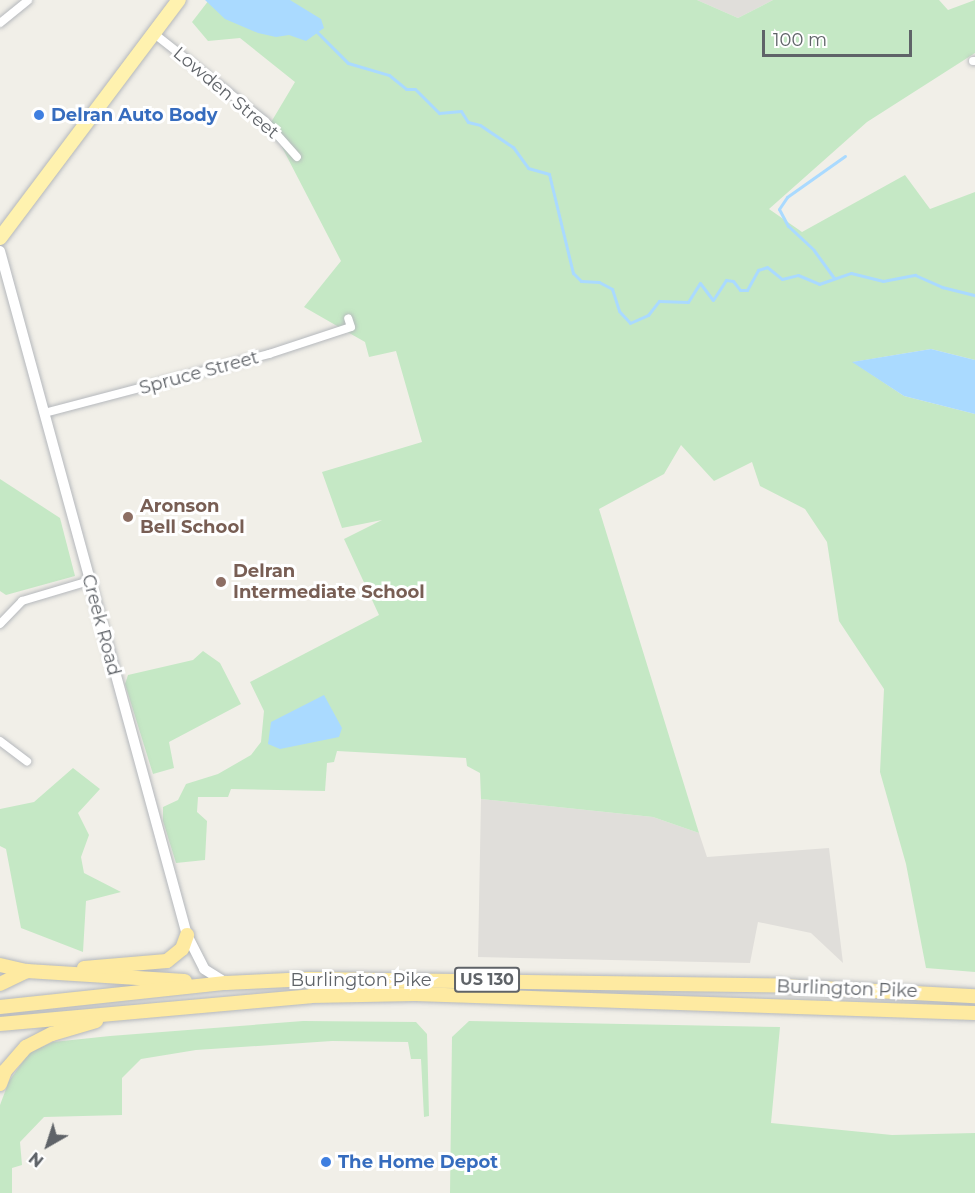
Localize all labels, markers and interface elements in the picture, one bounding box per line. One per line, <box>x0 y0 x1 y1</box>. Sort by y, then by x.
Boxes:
scale bar <box>765 18 915 56</box>
text: 100 m <box>773 29 827 51</box>
street label: Lowden Street <box>169 42 283 144</box>
place label: Delran Auto Body <box>51 104 218 126</box>
marker: Delran Auto Body <box>32 108 46 122</box>
street label: Spruce Street <box>137 347 261 399</box>
place label: Aronson Bell School <box>140 496 245 538</box>
marker: Aronson Bell School <box>121 510 135 524</box>
place label: Delran Intermediate School <box>233 561 425 604</box>
street label: Creek Road <box>77 572 125 678</box>
marker: Delran Intermediate School <box>214 575 228 589</box>
road number: US 130 <box>454 967 520 993</box>
street label: Burlington Pike <box>290 969 432 991</box>
street label: Burlington Pike <box>776 976 918 1002</box>
north arrow <box>18 1115 78 1175</box>
text: N <box>25 1148 47 1171</box>
place label: The Home Depot <box>338 1151 498 1173</box>
marker: The Home Depot <box>319 1155 333 1169</box>

